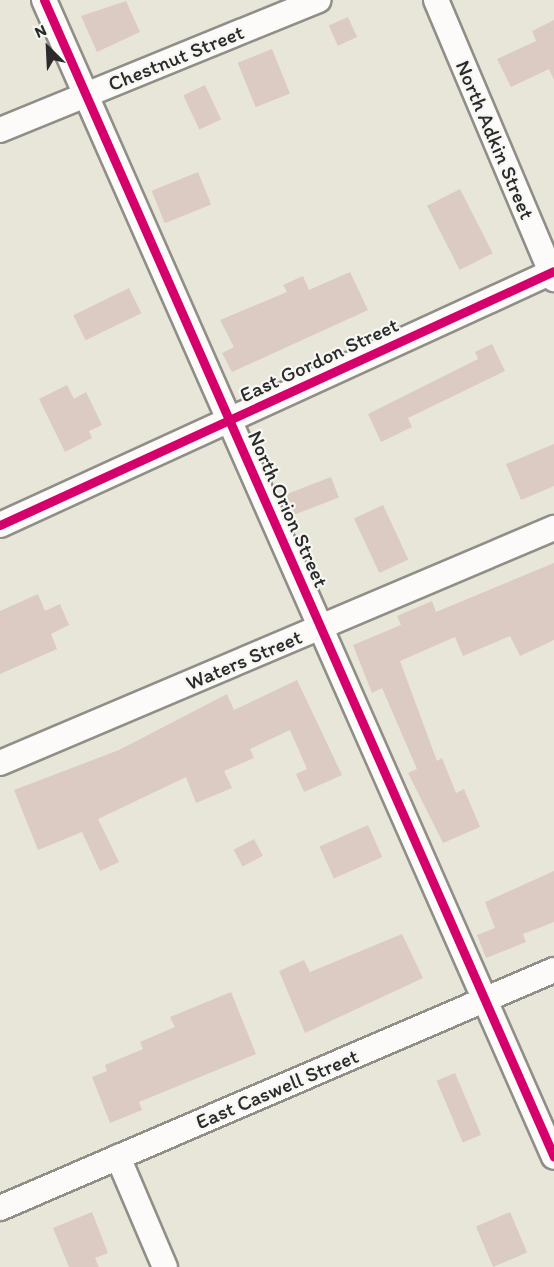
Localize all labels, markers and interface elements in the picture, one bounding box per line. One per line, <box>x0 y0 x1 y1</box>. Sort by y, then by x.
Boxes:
north arrow <box>18 18 78 78</box>
street label: Chestnut Street <box>105 19 247 97</box>
text: N <box>32 20 49 42</box>
street label: North Adkin Street <box>450 57 540 223</box>
street label: East Gordon Street <box>236 312 402 408</box>
street label: North Orion Street <box>242 427 334 591</box>
street label: Waters Street <box>182 624 306 696</box>
street label: East Caswell Street <box>192 1043 362 1135</box>

